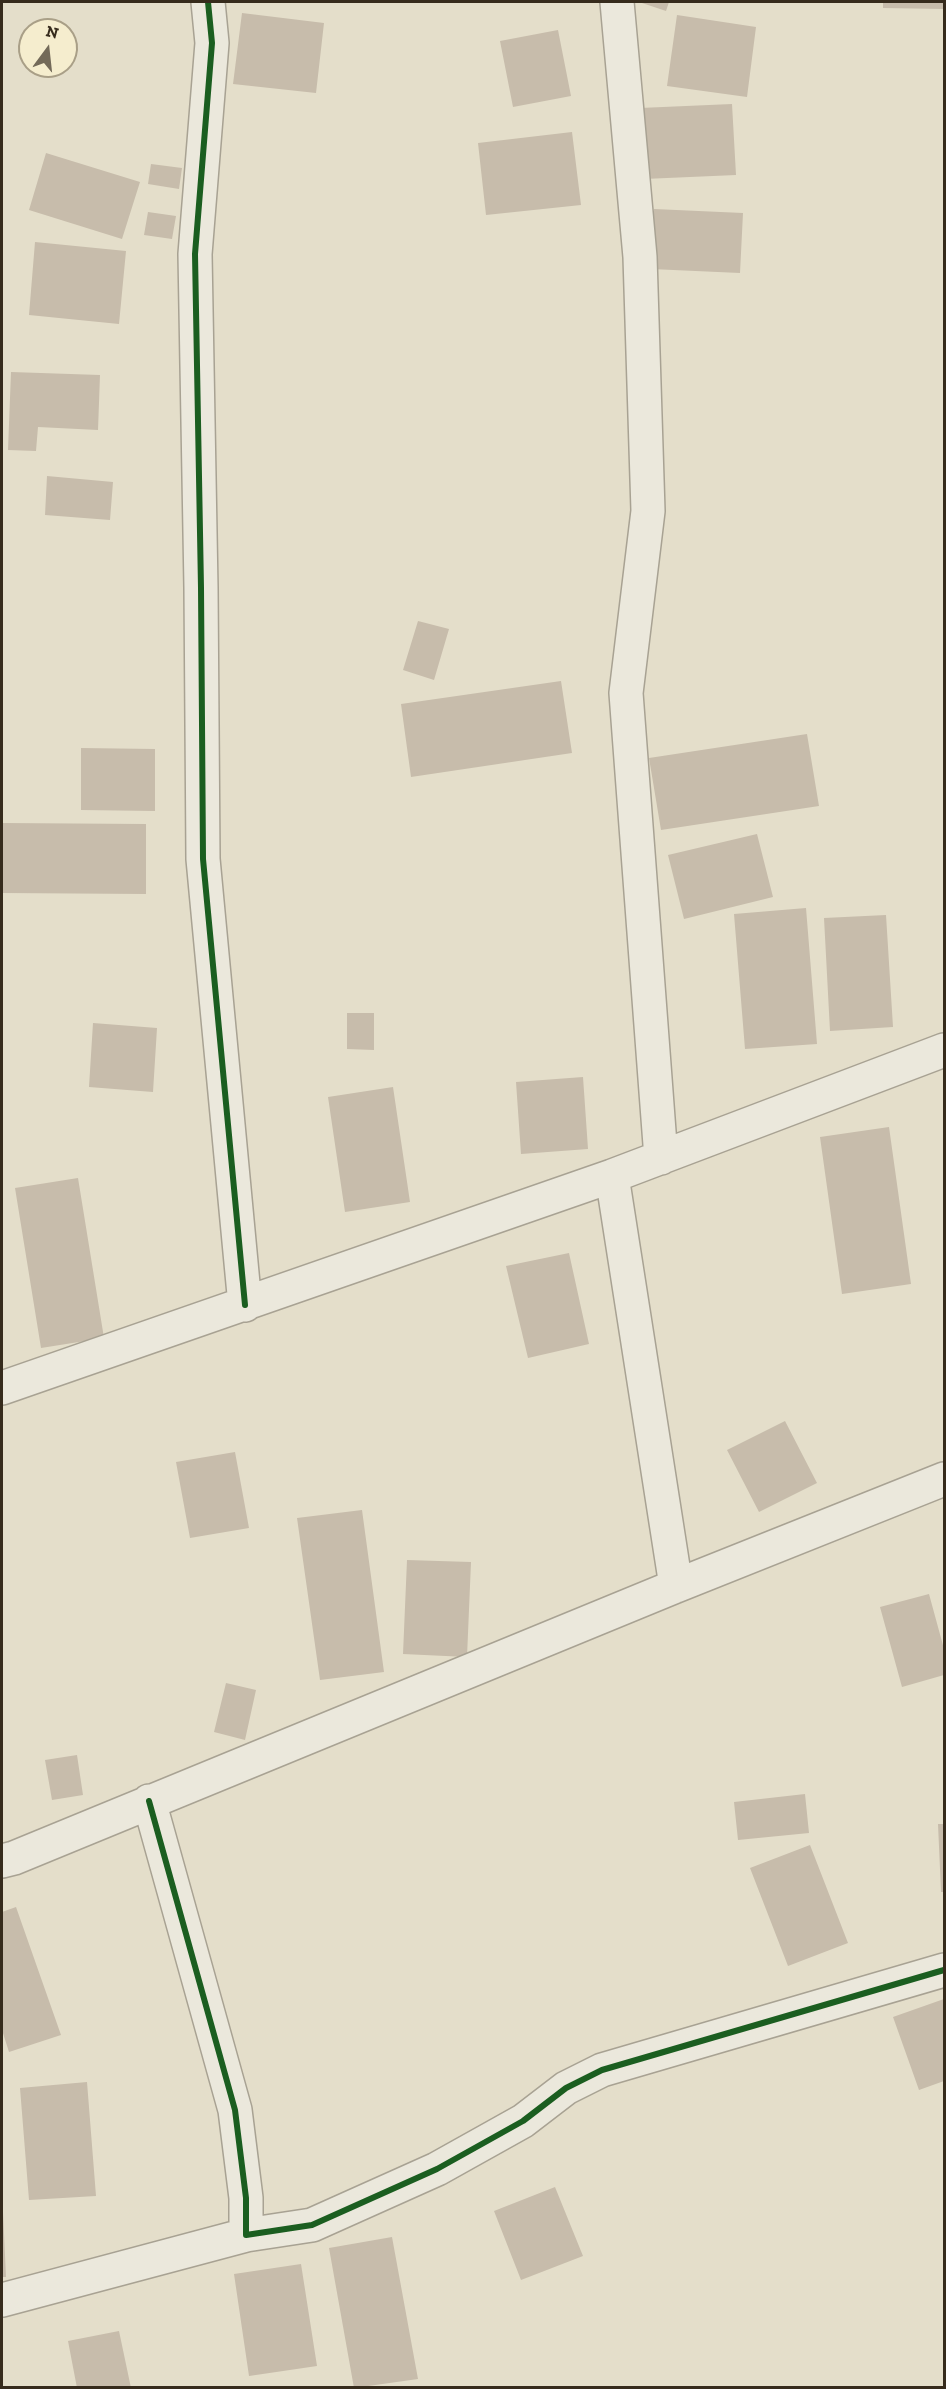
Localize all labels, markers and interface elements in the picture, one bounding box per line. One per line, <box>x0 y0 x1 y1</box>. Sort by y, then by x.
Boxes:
north arrow <box>18 18 78 78</box>
text: N <box>44 21 61 43</box>

